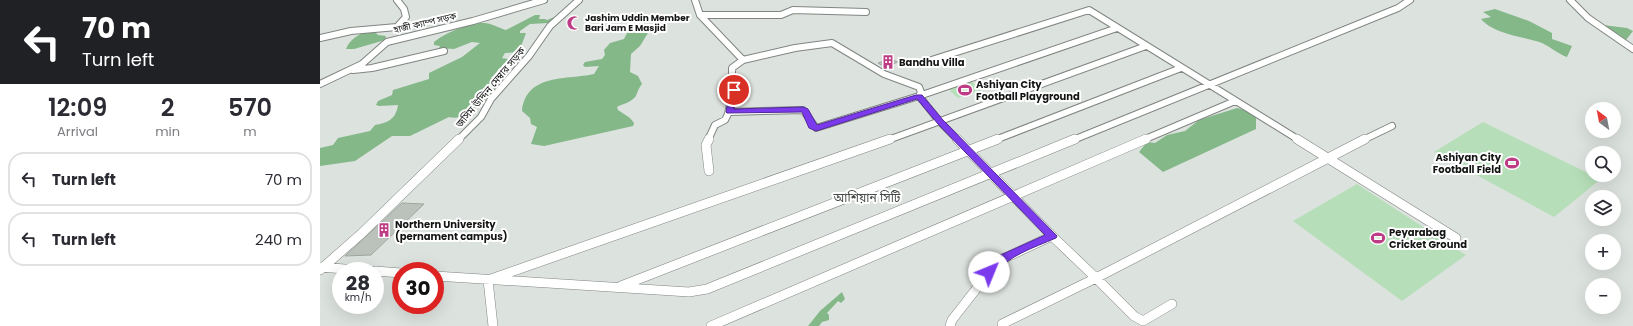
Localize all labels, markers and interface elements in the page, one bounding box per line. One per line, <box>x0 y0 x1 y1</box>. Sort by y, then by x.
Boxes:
text: 70 m <box>82 9 151 48</box>
street label: হাজী ক্যাম্প সড়ক <box>392 10 458 36</box>
place label: Jashim Uddin Member Bari Jam E Masjid <box>585 12 690 34</box>
mosque icon: Jashim Uddin Member Bari Jam E Masjid <box>566 15 582 31</box>
icon: left <box>16 16 68 68</box>
street label: জসিম উদ্দিন মেম্বার সড়ক <box>451 43 529 132</box>
text: Turn left <box>82 47 154 72</box>
building icon: Bandhu Villa <box>880 54 896 70</box>
place label: Bandhu Villa <box>899 55 965 70</box>
pin <box>717 73 751 107</box>
place label: Ashiyan City Football Playground <box>976 77 1080 104</box>
icon: arrive <box>723 79 745 101</box>
sports icon: Ashiyan City Football Playground <box>957 82 973 98</box>
text: 12:09 <box>48 91 107 124</box>
text: 2 <box>161 91 174 124</box>
text: 570 <box>228 91 272 124</box>
north arrow <box>1585 102 1621 138</box>
map controls <box>1585 102 1621 314</box>
text: Arrival <box>57 122 98 141</box>
text: min <box>155 122 180 141</box>
text: m <box>243 122 257 141</box>
button: search <box>1585 146 1621 182</box>
place label: Ashiyan City Football Field <box>1433 150 1502 177</box>
sports icon: Ashiyan City Football Field <box>1504 155 1520 171</box>
icon: left <box>18 168 40 190</box>
text: Turn left <box>52 169 116 190</box>
text: 70 m <box>265 169 302 190</box>
district label: আশিয়ান সিটি <box>833 189 901 206</box>
button: layers <box>1585 190 1621 226</box>
place label: Northern University (pernament campus) <box>395 217 508 244</box>
building icon: Northern University (pernament campus) <box>376 222 392 238</box>
place label: Peyarabag Cricket Ground <box>1389 225 1467 252</box>
icon: left <box>18 228 40 250</box>
text: Turn left <box>52 229 116 250</box>
text: 240 m <box>255 229 302 250</box>
sports icon: Peyarabag Cricket Ground <box>1370 230 1386 246</box>
button: + <box>1585 234 1621 270</box>
position arrow <box>968 251 1010 293</box>
speed limit sign: 30 <box>392 262 444 314</box>
text: 28 <box>346 269 370 297</box>
button: − <box>1585 278 1621 314</box>
text: km/h <box>345 290 371 305</box>

